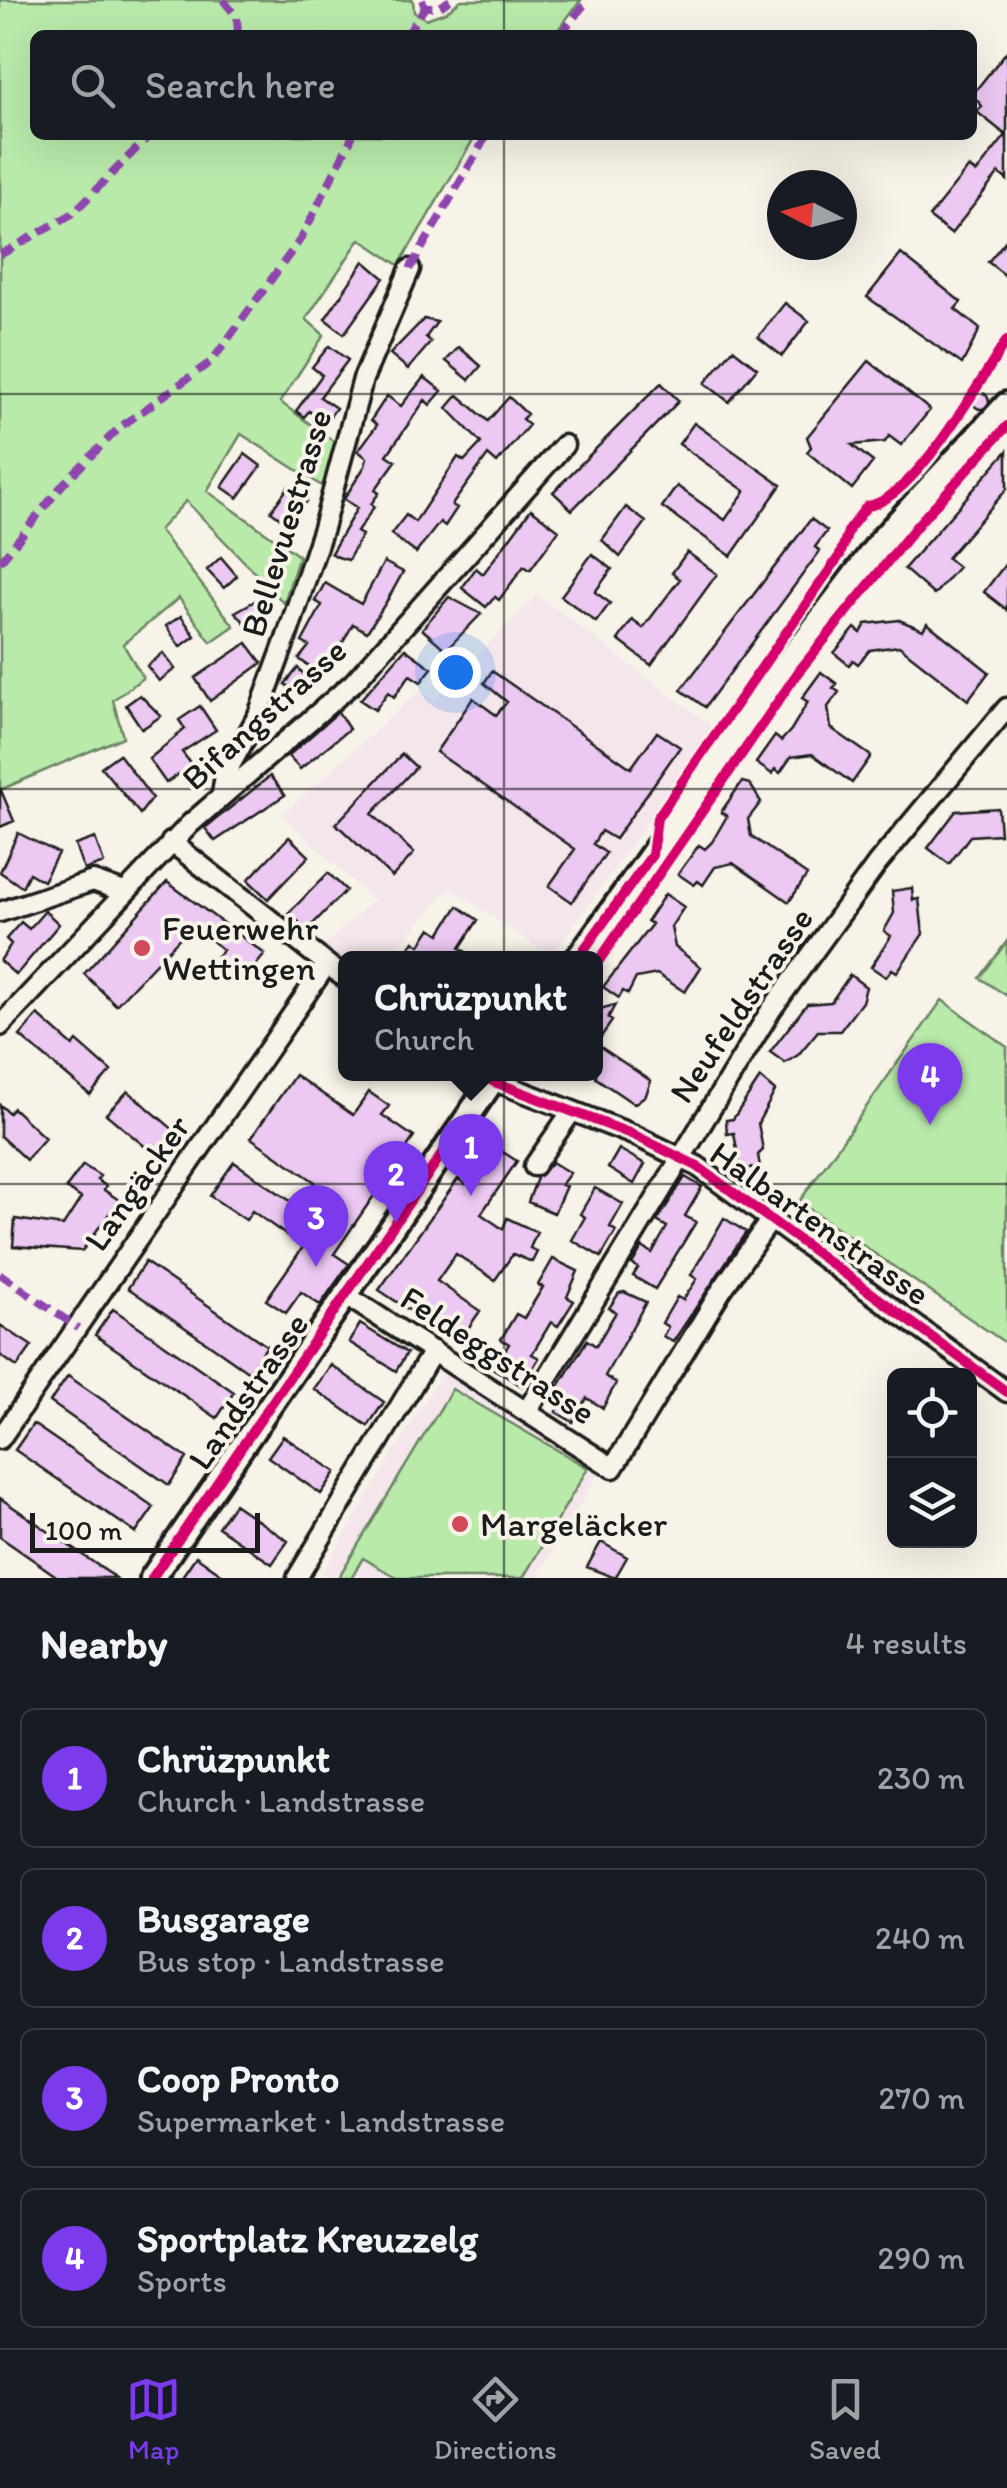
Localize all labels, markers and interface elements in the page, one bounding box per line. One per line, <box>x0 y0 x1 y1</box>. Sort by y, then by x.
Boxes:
search box <box>30 30 977 140</box>
icon: search <box>65 58 120 113</box>
text: Search here <box>145 62 336 108</box>
north arrow <box>767 170 857 260</box>
street label: Bellevuestrasse <box>231 404 341 642</box>
street label: Bifangstrasse <box>173 629 355 799</box>
your location <box>430 647 481 698</box>
street label: Neufeldstrasse <box>660 899 822 1111</box>
place label: Feuerwehr Wettingen <box>162 907 319 989</box>
marker: Feuerwehr Wettingen <box>131 937 153 959</box>
popup <box>338 951 603 1081</box>
text: Chrüzpunkt <box>374 974 567 1020</box>
text: Church <box>374 1020 474 1058</box>
pin: 4 <box>898 1042 962 1125</box>
street label: Langäcker <box>75 1107 199 1259</box>
pin: 1 <box>438 1114 504 1196</box>
street label: Halbartenstrasse <box>702 1132 938 1314</box>
pin: 2 <box>364 1140 428 1223</box>
pin: 3 <box>284 1184 348 1267</box>
street label: Feldeggstrasse <box>393 1277 603 1433</box>
street label: Landstrasse <box>179 1304 317 1478</box>
map controls <box>887 1368 977 1548</box>
button: locate <box>887 1368 977 1458</box>
button: layers <box>887 1458 977 1548</box>
place label: Margeläcker <box>480 1503 667 1545</box>
scale bar <box>30 1508 260 1552</box>
text: 100 m <box>45 1513 122 1547</box>
marker: Margeläcker <box>449 1513 471 1535</box>
text: Nearby <box>40 1618 167 1669</box>
text: 4 results <box>846 1624 967 1662</box>
text: Chrüzpunkt <box>137 1736 330 1782</box>
text: 1 <box>67 1759 82 1797</box>
text: 230 m <box>877 1759 965 1797</box>
text: Church · Landstrasse <box>137 1782 425 1820</box>
text: Busgarage <box>137 1896 310 1942</box>
text: 2 <box>66 1919 83 1957</box>
text: 240 m <box>875 1919 965 1957</box>
text: Bus stop · Landstrasse <box>137 1942 445 1980</box>
text: Coop Pronto <box>137 2056 339 2102</box>
text: 3 <box>66 2079 83 2117</box>
text: 270 m <box>878 2079 965 2117</box>
text: Supermarket · Landstrasse <box>137 2102 505 2140</box>
text: Sportplatz Kreuzzelg <box>137 2216 478 2262</box>
text: 4 <box>65 2239 84 2277</box>
text: 290 m <box>878 2239 965 2277</box>
text: Sports <box>137 2262 227 2300</box>
tab: Map <box>126 2372 181 2466</box>
tab: Directions <box>434 2372 557 2466</box>
tab: Saved <box>809 2372 881 2466</box>

